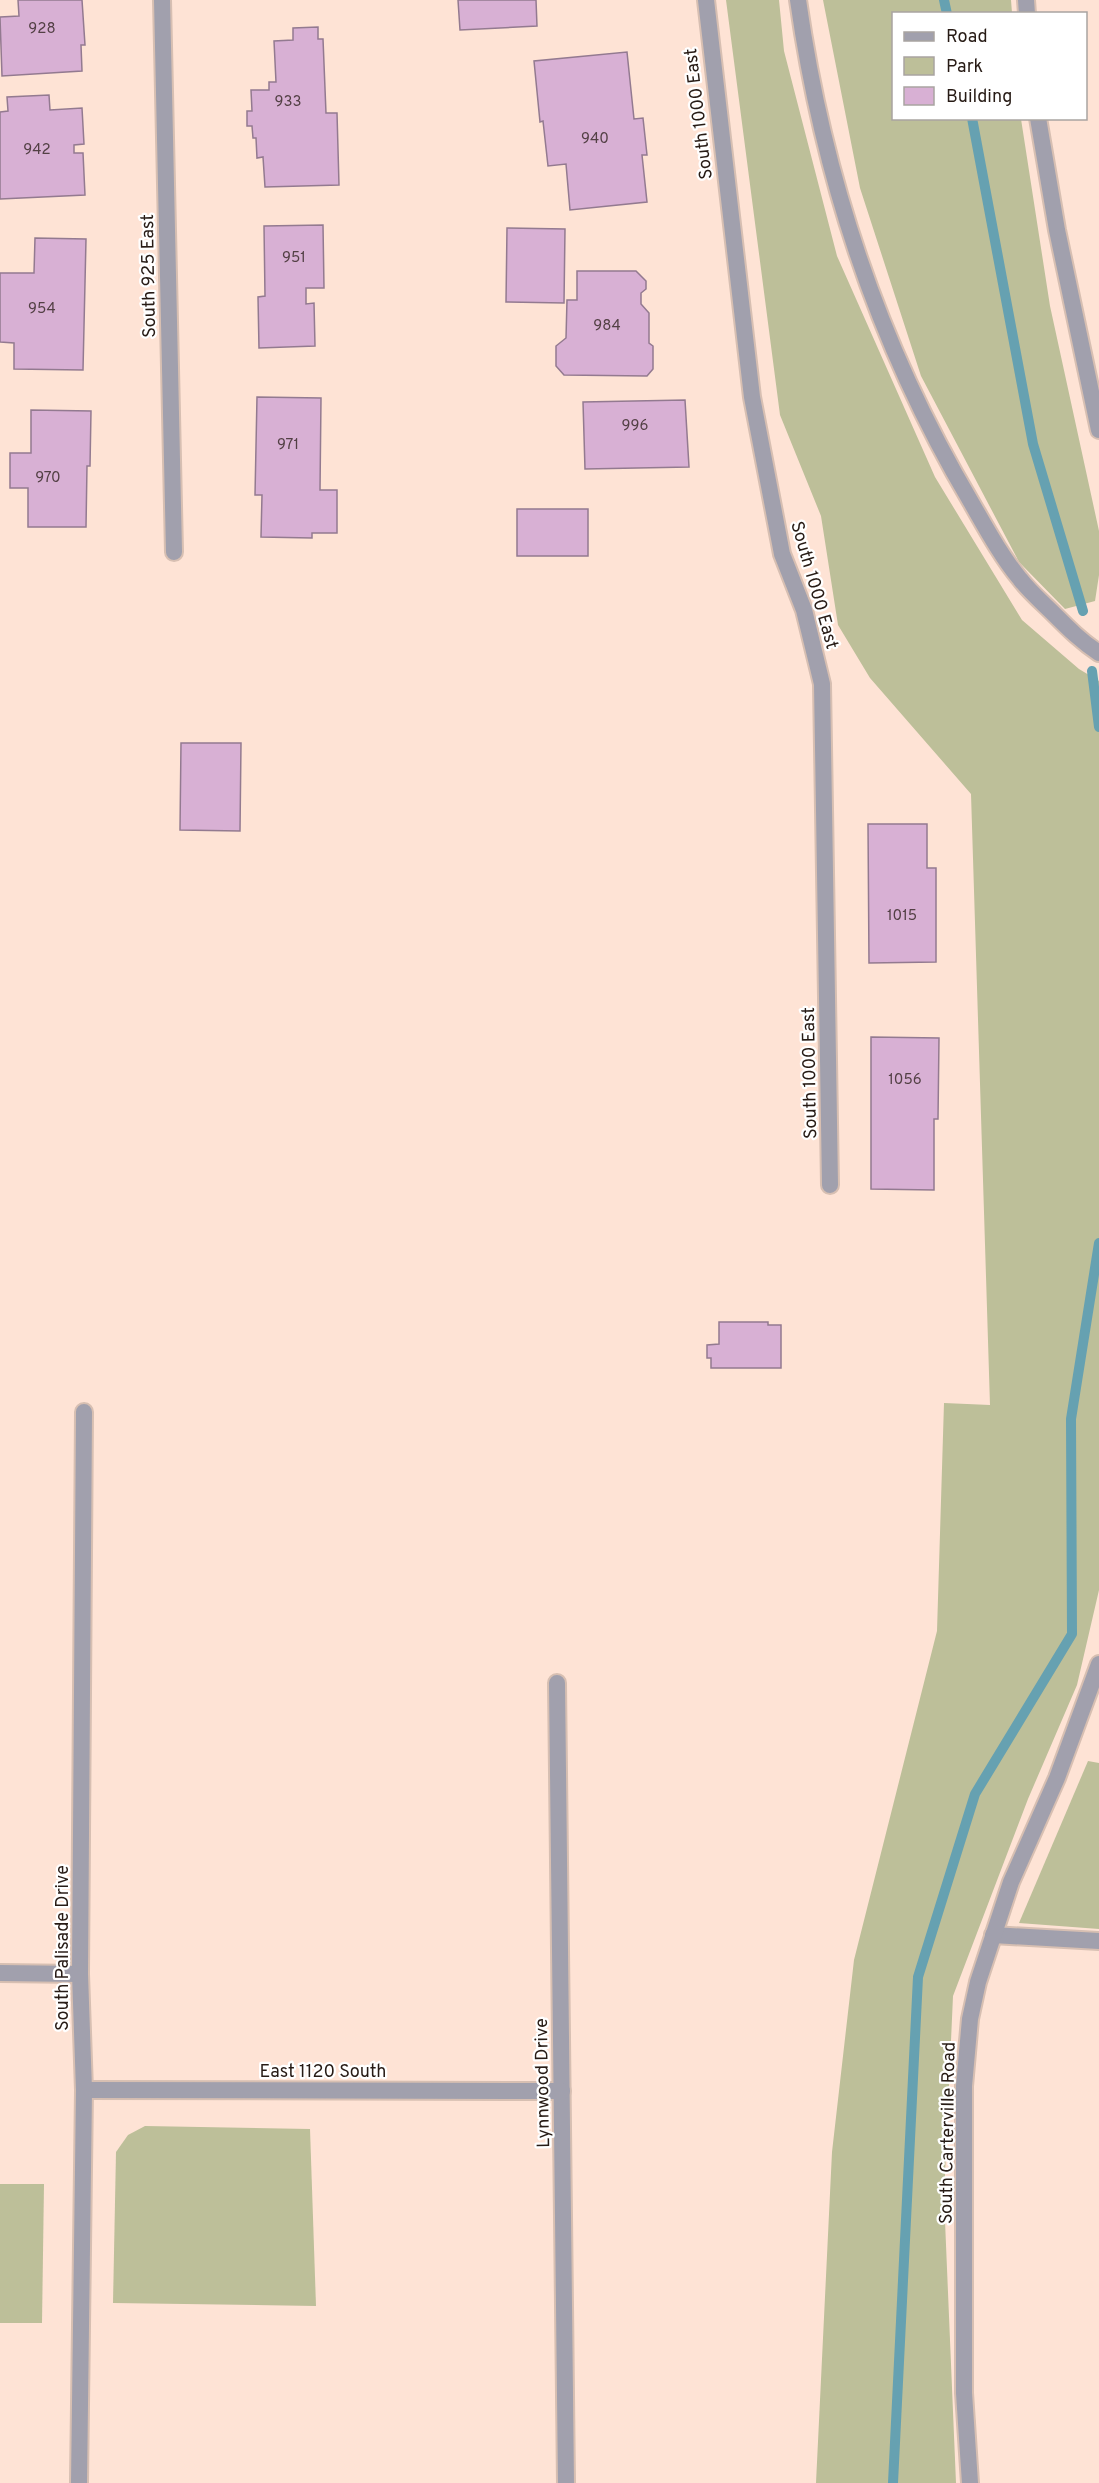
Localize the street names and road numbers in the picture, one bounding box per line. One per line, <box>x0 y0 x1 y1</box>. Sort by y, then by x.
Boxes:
street label: South 1000 East <box>680 47 719 181</box>
street label: South 925 East <box>137 214 162 338</box>
street label: South 1000 East <box>784 519 843 652</box>
street label: South 1000 East <box>798 1007 823 1139</box>
street label: South Palisade Drive <box>52 1865 75 2031</box>
street label: Lynnwood Drive <box>531 2018 556 2148</box>
street label: South Carterville Road <box>935 2042 962 2224</box>
street label: East 1120 South <box>260 2061 386 2084</box>

